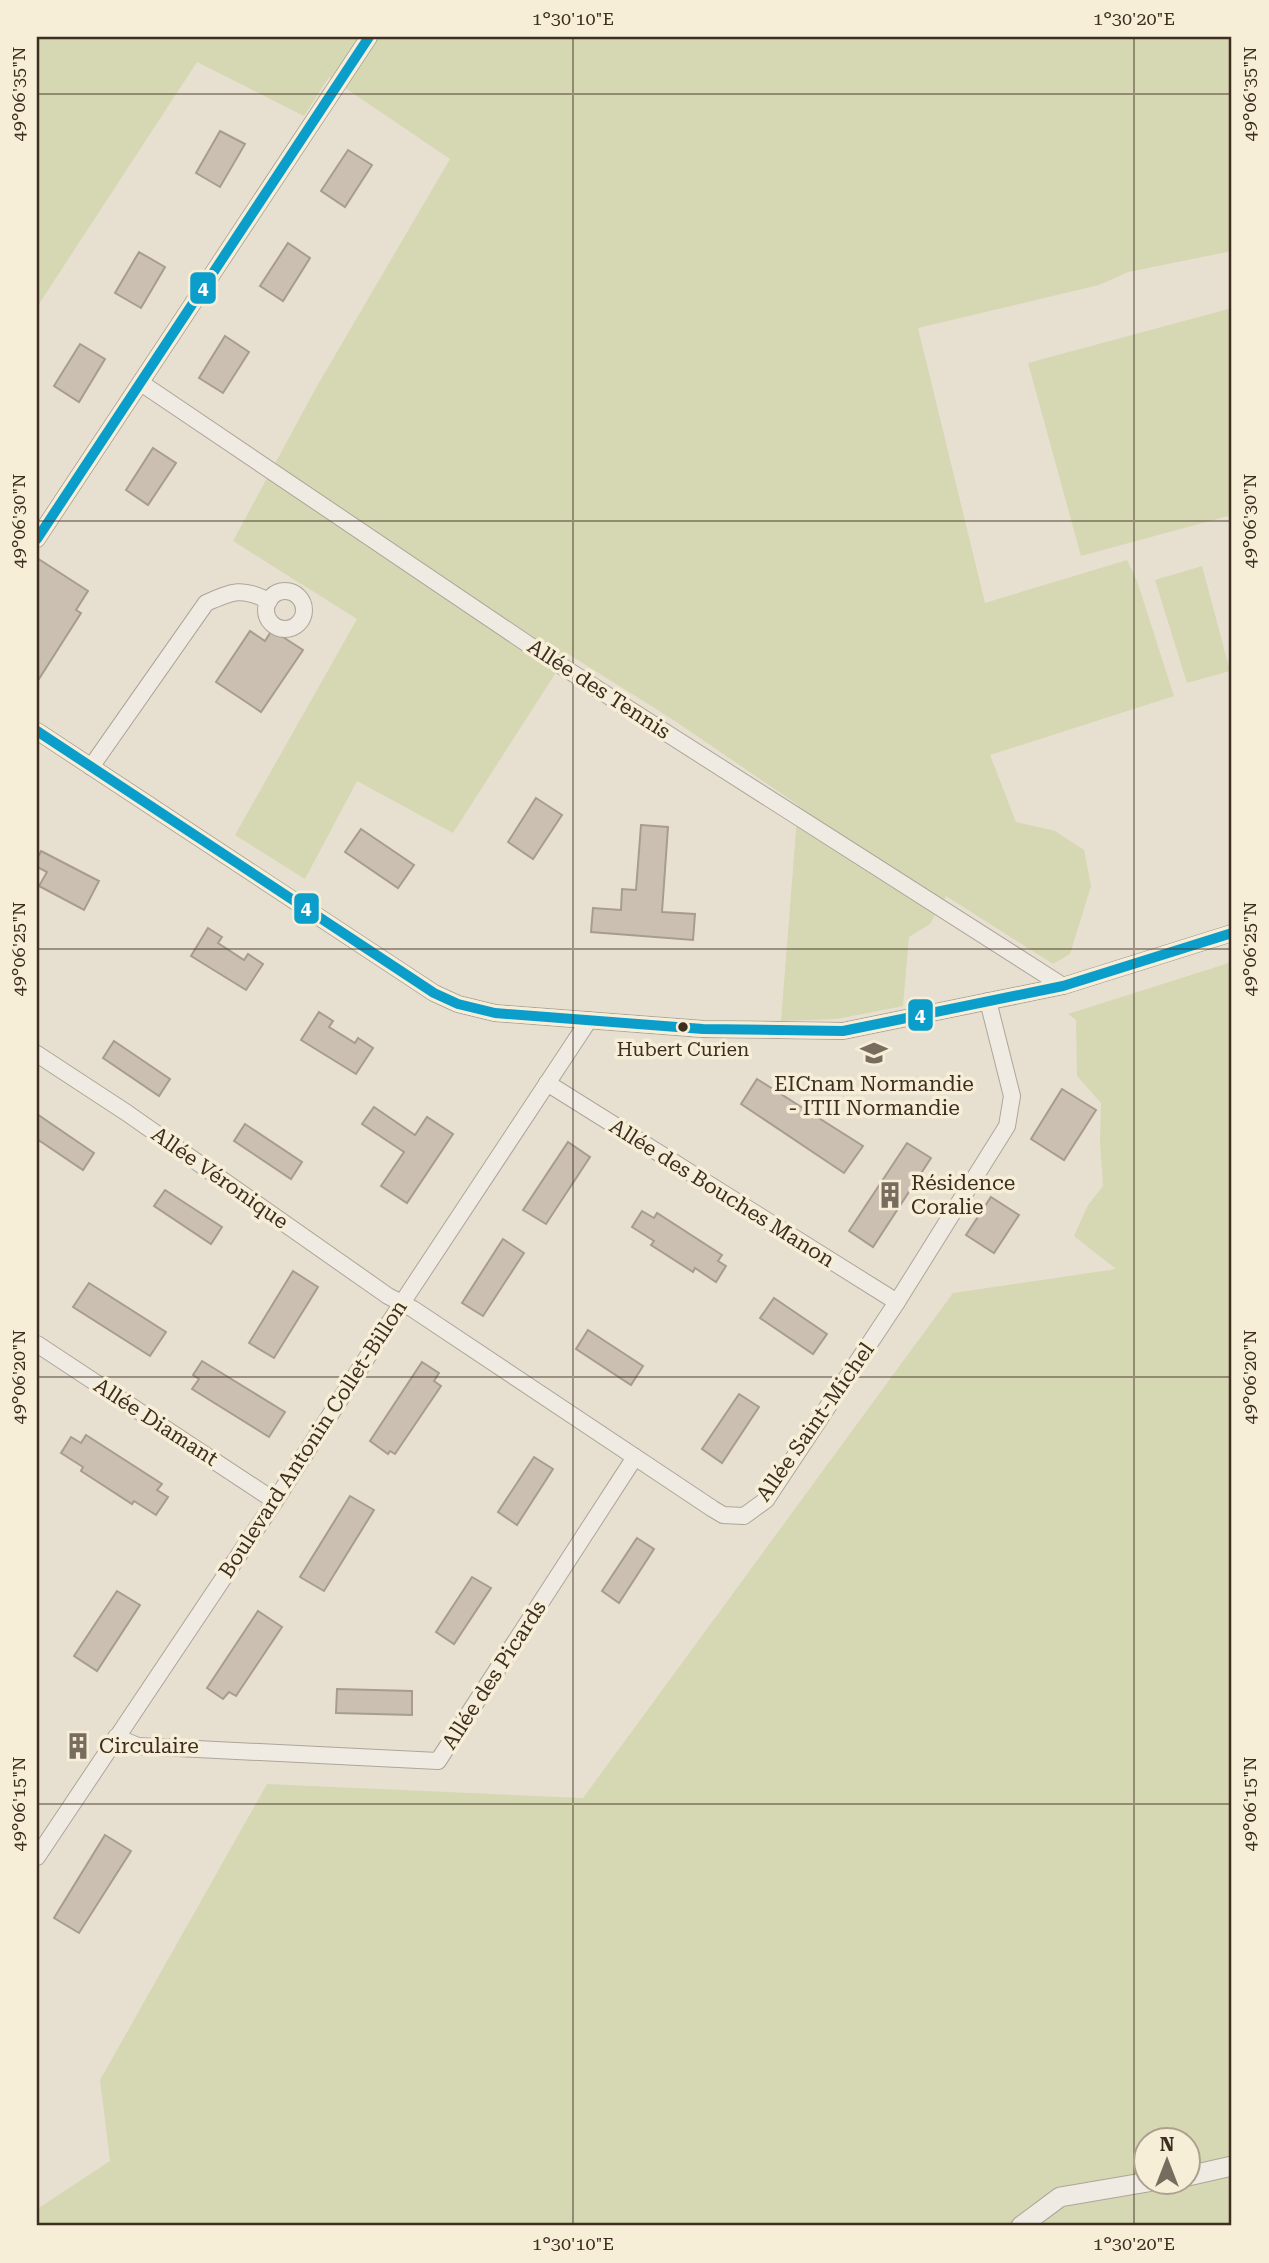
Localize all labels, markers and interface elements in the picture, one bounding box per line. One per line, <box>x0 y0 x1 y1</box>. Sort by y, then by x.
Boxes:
text: 1°30'10"E <box>532 8 614 29</box>
text: 1°30'20"E <box>1093 8 1175 29</box>
text: 49°06'35"N <box>8 47 29 141</box>
text: 49°06'35"N <box>1239 47 1260 141</box>
line badge: 4 <box>189 271 217 305</box>
text: 4 <box>198 277 209 300</box>
text: 49°06'30"N <box>8 474 29 568</box>
text: 49°06'30"N <box>1239 474 1260 568</box>
street label: Allée des Tennis <box>523 634 675 744</box>
line badge: 4 <box>293 892 320 925</box>
text: 4 <box>301 897 312 920</box>
text: 49°06'25"N <box>8 902 29 996</box>
text: 49°06'25"N <box>1239 902 1260 996</box>
line badge: 4 <box>907 998 934 1032</box>
text: 4 <box>915 1004 926 1027</box>
marker: Hubert Curien <box>676 1020 690 1034</box>
place label: Hubert Curien <box>617 1038 749 1061</box>
school or university icon: EICnam Normandie - ITII Normandie <box>859 1038 889 1068</box>
place label: EICnam Normandie - ITII Normandie <box>774 1072 974 1120</box>
street label: Allée des Bouches Manon <box>605 1114 839 1272</box>
street label: Allée Véronique <box>147 1122 293 1234</box>
place label: Résidence Coralie <box>911 1171 1015 1219</box>
building icon: Résidence Coralie <box>875 1180 905 1210</box>
street label: Boulevard Antonin Collet-Billon <box>214 1295 412 1582</box>
text: 49°06'20"N <box>8 1330 29 1424</box>
text: 49°06'20"N <box>1239 1330 1260 1424</box>
street label: Allée Saint-Michel <box>751 1338 879 1506</box>
street label: Allée Diamant <box>90 1373 222 1471</box>
street label: Allée des Picards <box>437 1596 551 1754</box>
building icon: Circulaire <box>63 1731 93 1761</box>
place label: Circulaire <box>99 1734 199 1758</box>
text: 49°06'15"N <box>8 1757 29 1851</box>
text: 49°06'15"N <box>1239 1757 1260 1851</box>
north arrow <box>1132 2126 1202 2196</box>
text: N <box>1160 2133 1175 2156</box>
text: 1°30'10"E <box>532 2233 614 2254</box>
text: 1°30'20"E <box>1093 2233 1175 2254</box>

